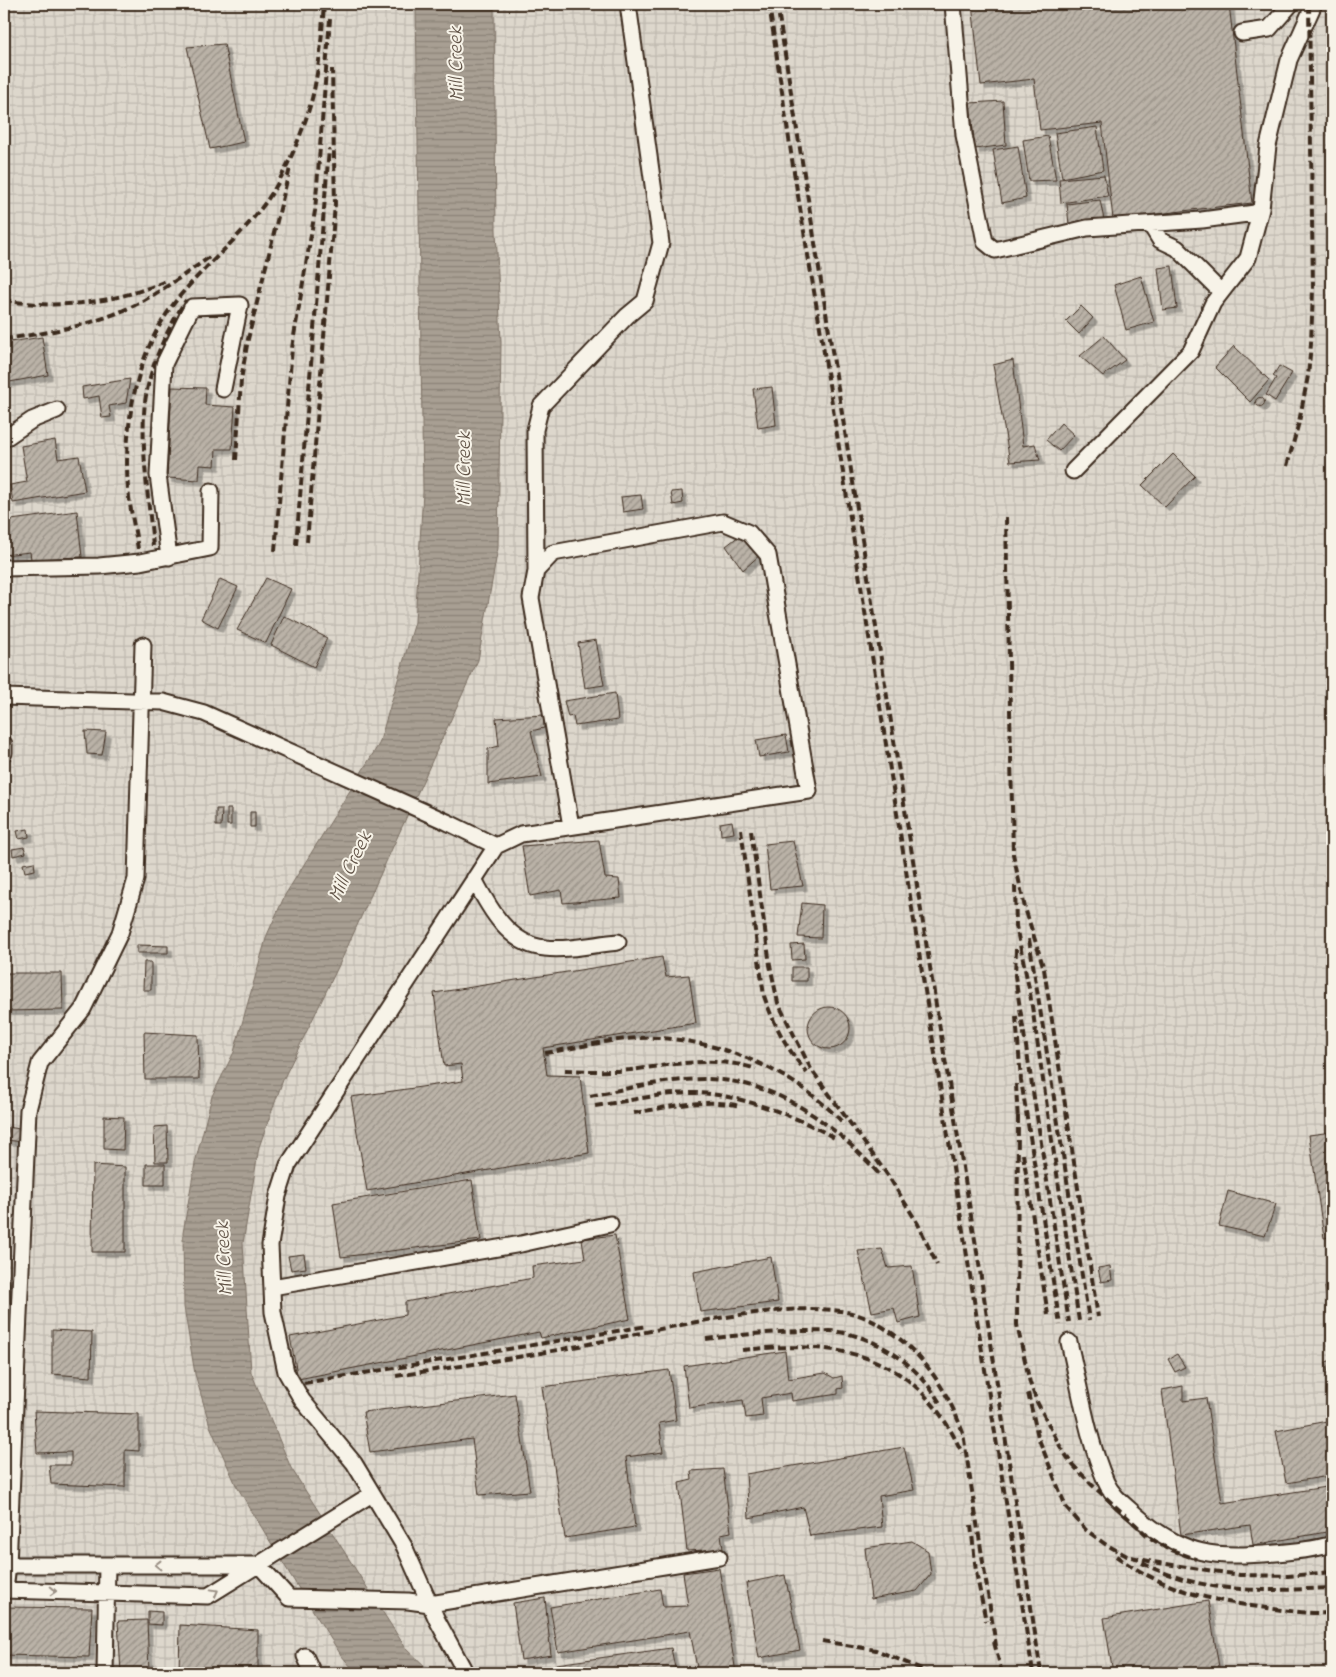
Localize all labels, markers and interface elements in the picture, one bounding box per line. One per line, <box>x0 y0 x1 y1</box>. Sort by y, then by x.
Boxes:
water label: Mill Creek <box>441 25 473 102</box>
water label: Mill Creek <box>450 431 480 506</box>
water label: Mill Creek <box>321 826 381 907</box>
water label: Mill Creek <box>208 1220 242 1297</box>
one-way arrow <box>154 1560 162 1570</box>
one-way arrow <box>50 1586 58 1597</box>
one-way arrow <box>209 1588 218 1598</box>

